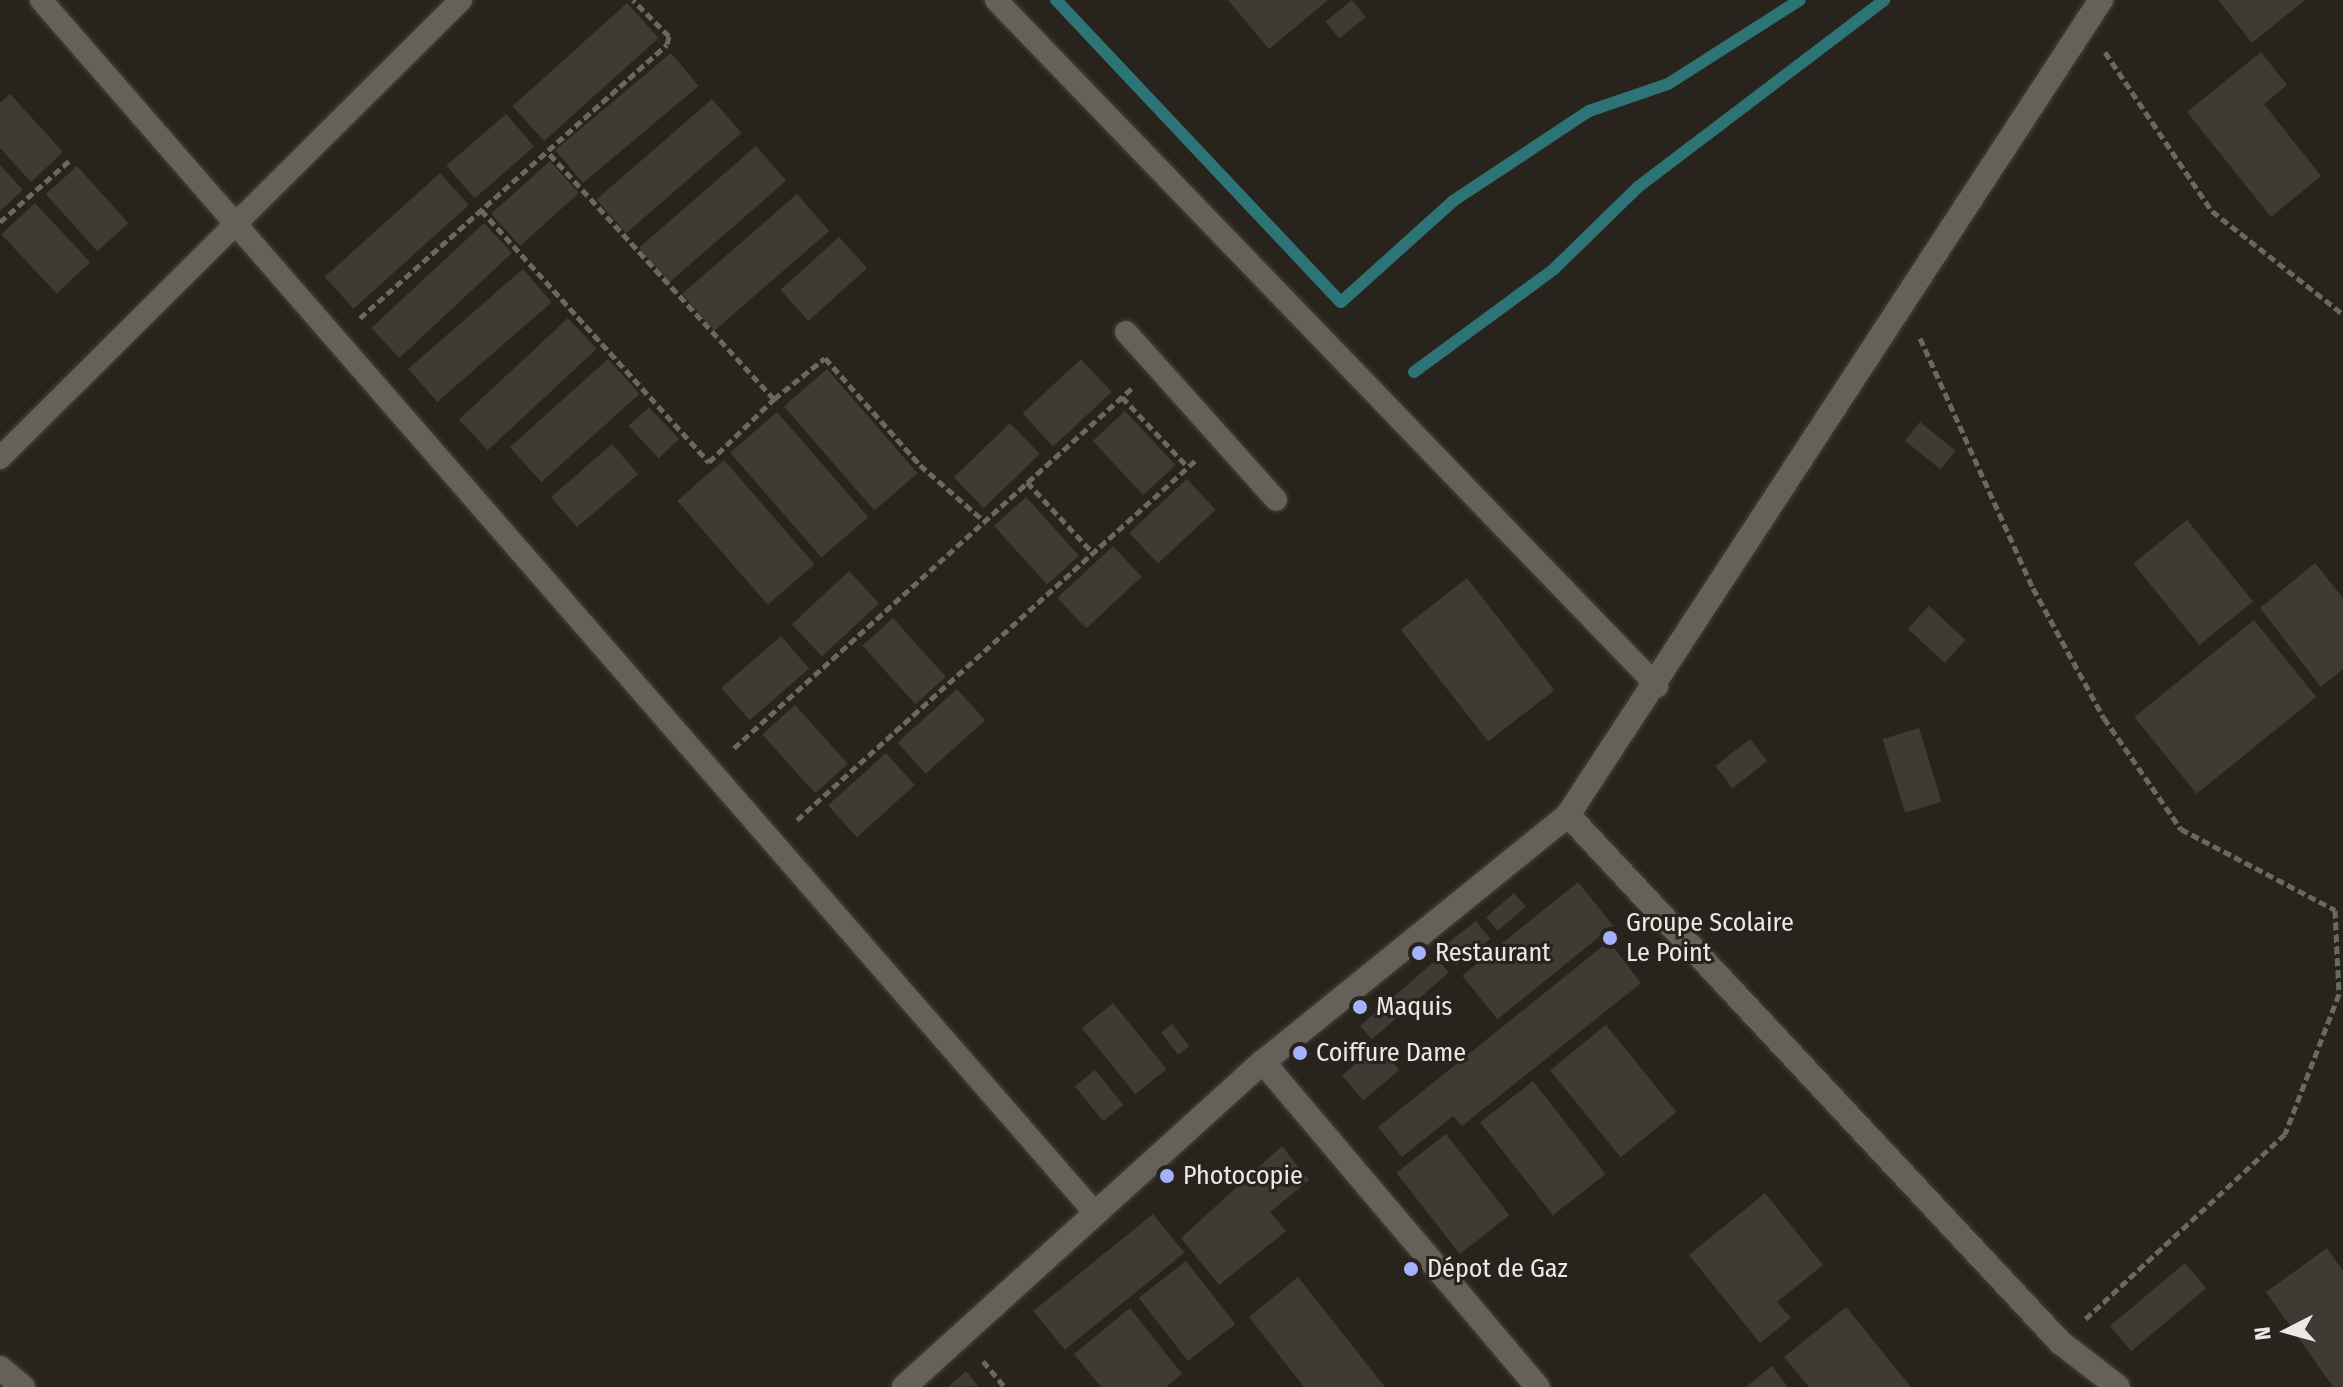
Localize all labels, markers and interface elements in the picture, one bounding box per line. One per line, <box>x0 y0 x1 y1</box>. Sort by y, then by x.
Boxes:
place label: Groupe Scolaire Le Point <box>1626 907 1794 968</box>
marker: Groupe Scolaire Le Point <box>1601 929 1619 947</box>
place label: Restaurant <box>1435 937 1551 969</box>
marker: Restaurant <box>1410 944 1428 962</box>
place label: Maquis <box>1376 991 1452 1023</box>
marker: Maquis <box>1351 998 1369 1016</box>
place label: Coiffure Dame <box>1316 1037 1466 1069</box>
marker: Coiffure Dame <box>1291 1044 1309 1062</box>
place label: Photocopie <box>1183 1160 1303 1192</box>
marker: Photocopie <box>1158 1167 1176 1185</box>
place label: Dépot de Gaz <box>1427 1253 1568 1285</box>
marker: Dépot de Gaz <box>1402 1260 1420 1278</box>
north arrow <box>2247 1291 2327 1371</box>
text: N <box>2249 1326 2277 1342</box>

